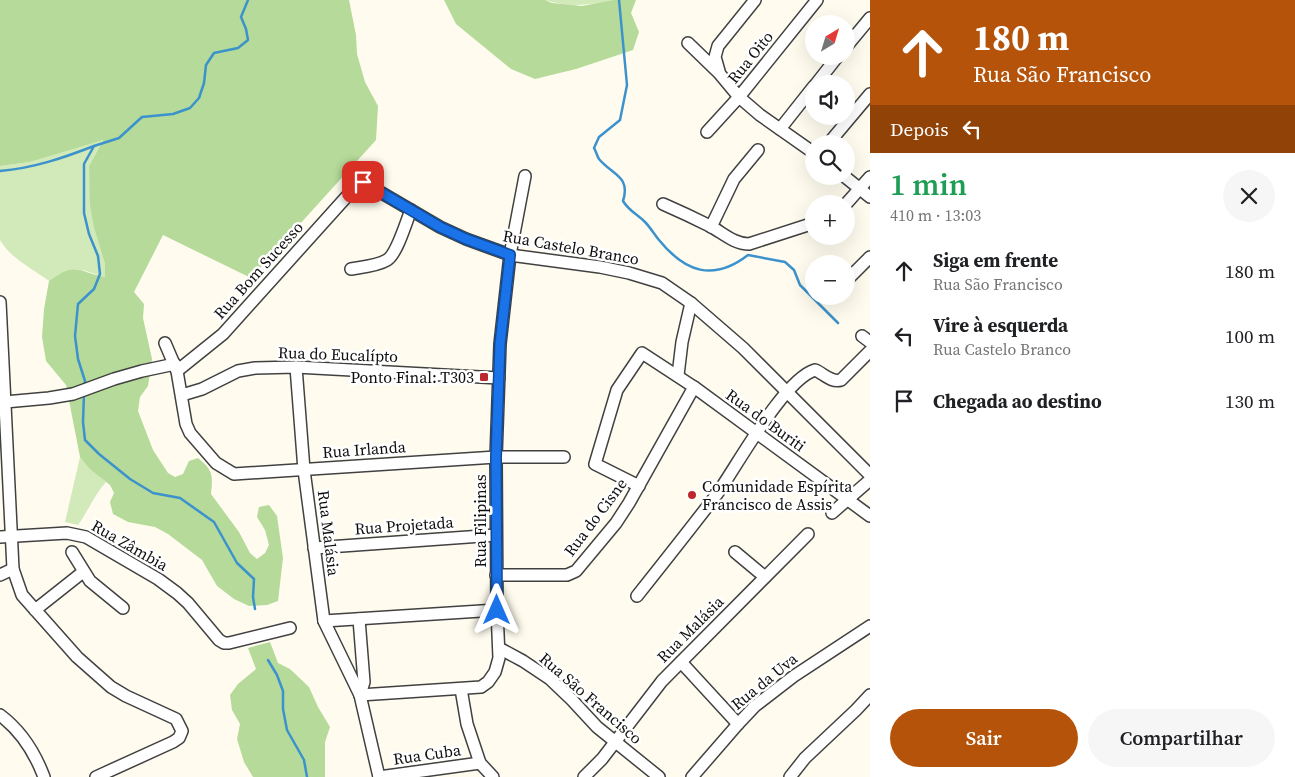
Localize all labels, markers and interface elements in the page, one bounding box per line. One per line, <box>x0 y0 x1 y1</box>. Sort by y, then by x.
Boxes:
text: 180 m <box>973 14 1069 62</box>
north arrow <box>805 15 855 65</box>
map controls <box>805 15 855 305</box>
icon: ahead <box>890 20 955 85</box>
street label: Rua Oito <box>722 26 778 88</box>
text: Rua São Francisco <box>973 59 1151 89</box>
button: sound <box>805 75 855 125</box>
icon: left <box>958 115 986 143</box>
text: Depois <box>890 116 948 142</box>
button: search <box>805 135 855 185</box>
pin <box>342 161 384 203</box>
text: 1 min <box>890 164 967 205</box>
icon: arrive <box>349 168 377 196</box>
button: close <box>1223 170 1275 222</box>
button: + <box>805 195 855 245</box>
text: 410 m · 13:03 <box>890 204 981 226</box>
street label: Rua Bom Sucesso <box>208 216 308 324</box>
street label: Rua Castelo Branco <box>501 224 641 270</box>
text: Siga em frente <box>933 247 1058 273</box>
button: − <box>805 255 855 305</box>
icon: ahead <box>890 257 918 285</box>
text: 180 m <box>1225 258 1275 284</box>
text: Rua São Francisco <box>933 273 1063 295</box>
text: Vire à esquerda <box>933 312 1068 338</box>
icon: left <box>890 322 918 350</box>
text: 100 m <box>1225 323 1275 349</box>
text: Rua Castelo Branco <box>933 338 1071 360</box>
street label: Rua do Eucalípto <box>278 341 399 367</box>
place label: Ponto Final: T303 <box>350 366 474 388</box>
marker: Ponto Final: T303 <box>478 371 490 383</box>
street label: Rua do Buriti <box>722 384 811 457</box>
icon: arrive <box>890 387 918 415</box>
text: Chegada ao destino <box>933 388 1102 414</box>
text: 130 m <box>1225 388 1275 414</box>
street label: Rua Irlanda <box>322 435 407 463</box>
street label: Rua do Cisne <box>558 473 632 561</box>
street label: Rua Filipinas <box>469 474 491 568</box>
place label: Comunidade Espírita Francisco de Assis <box>702 475 853 515</box>
street label: Rua Malásia <box>313 489 345 578</box>
marker: Comunidade Espírita Francisco de Assis <box>686 489 698 501</box>
street label: Rua Projetada <box>354 511 455 539</box>
street label: Rua Zâmbia <box>88 514 173 576</box>
position arrow <box>470 583 522 635</box>
street label: Rua Malásia <box>652 590 729 667</box>
street label: Rua São Francisco <box>535 647 647 749</box>
street label: Rua da Uva <box>726 647 802 715</box>
button: Sair <box>890 709 1078 767</box>
button: Compartilhar <box>1088 709 1275 767</box>
street label: Rua Cuba <box>392 738 463 770</box>

